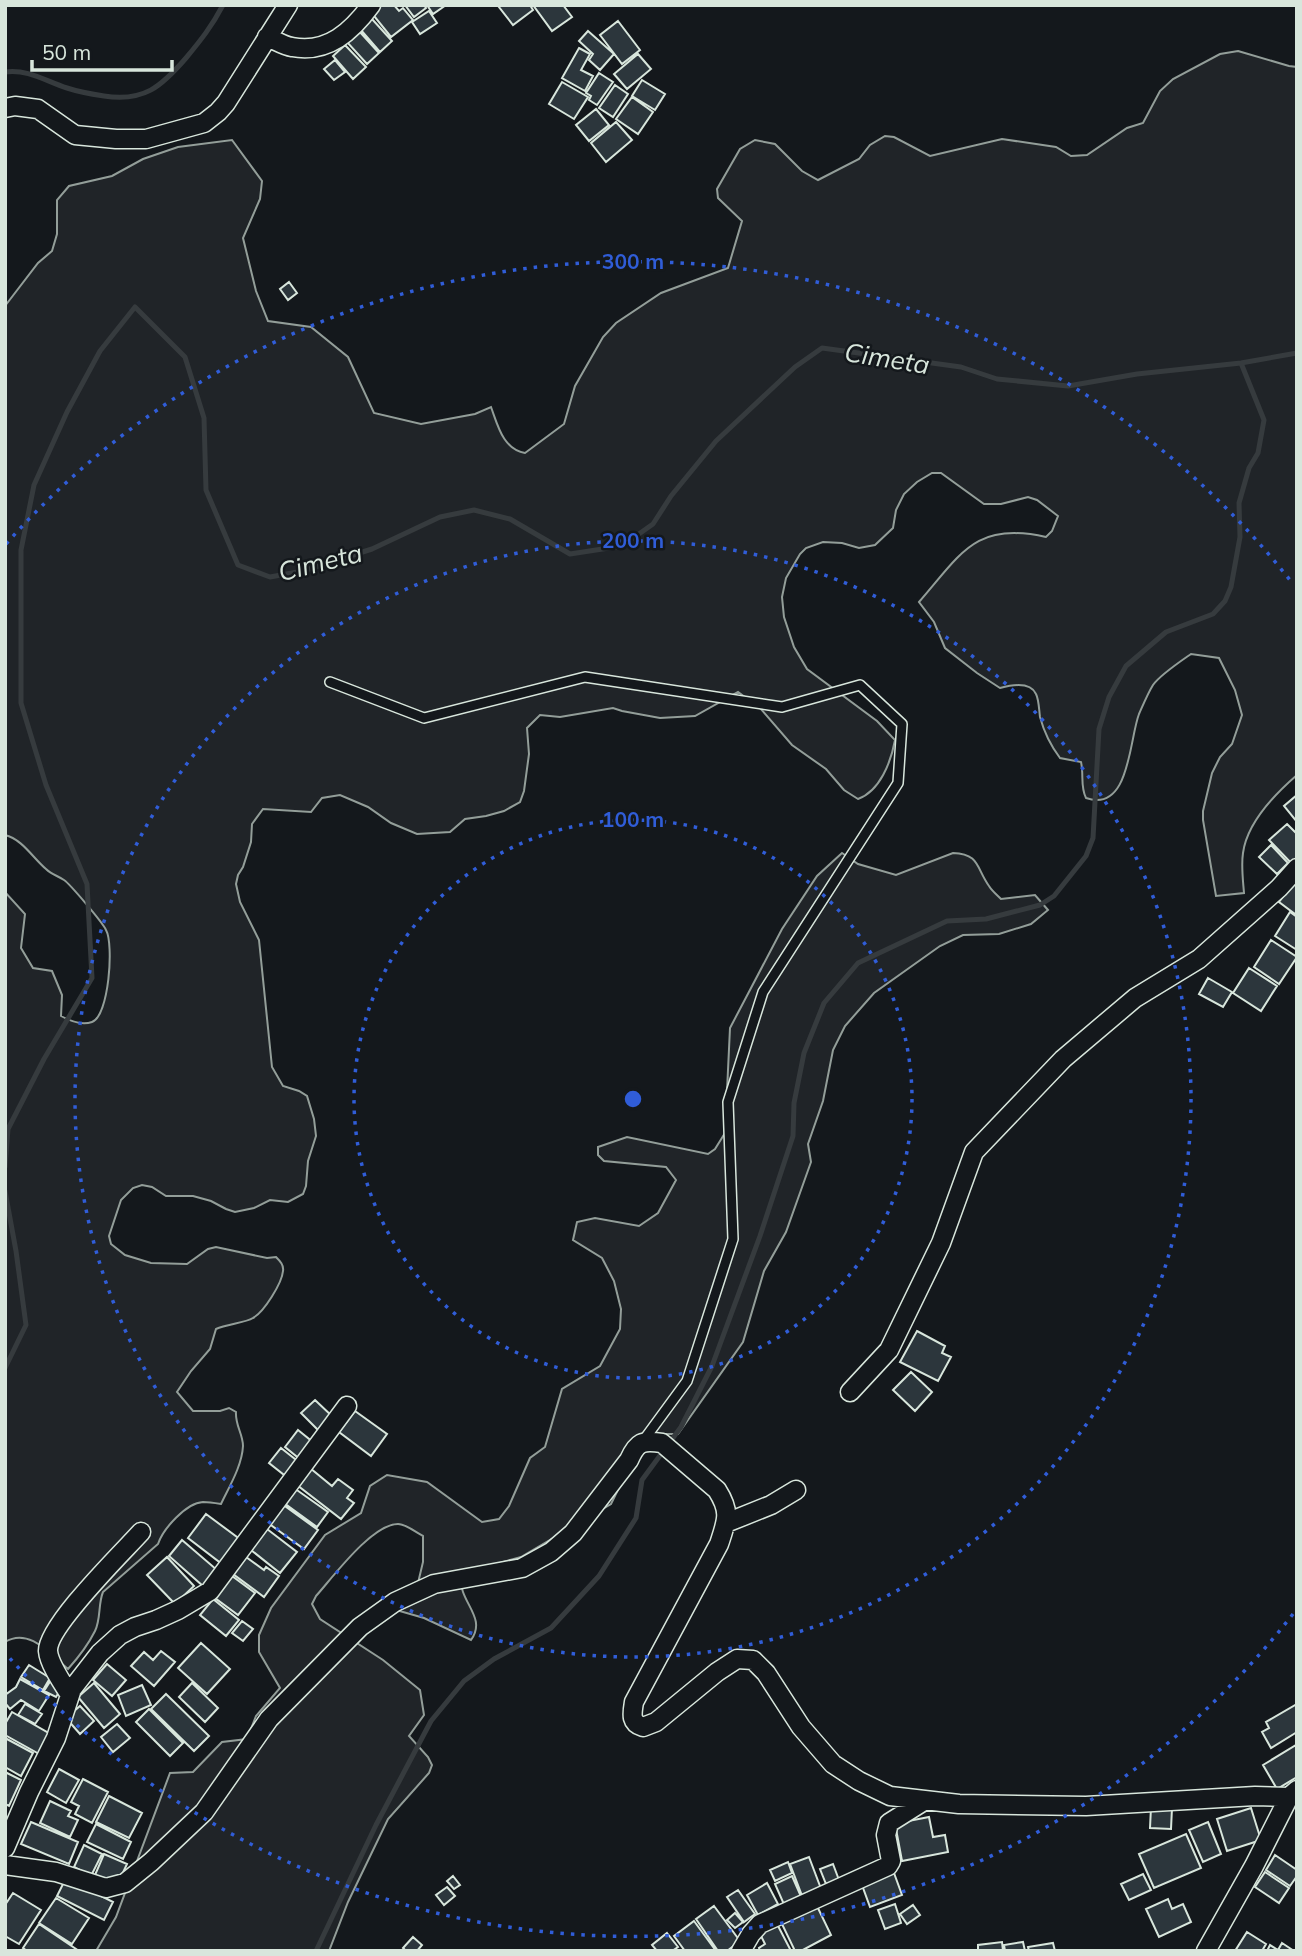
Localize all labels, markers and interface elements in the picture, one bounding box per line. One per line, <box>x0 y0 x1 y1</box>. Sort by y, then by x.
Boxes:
scale bar <box>32 28 172 72</box>
text: 50 m <box>42 39 91 65</box>
text: 300 m <box>602 248 664 274</box>
water label: Cimeta <box>842 335 932 381</box>
text: 200 m <box>602 527 664 553</box>
water label: Cimeta <box>274 536 366 588</box>
text: 100 m <box>602 806 664 832</box>
centre of rings <box>621 1087 645 1111</box>

